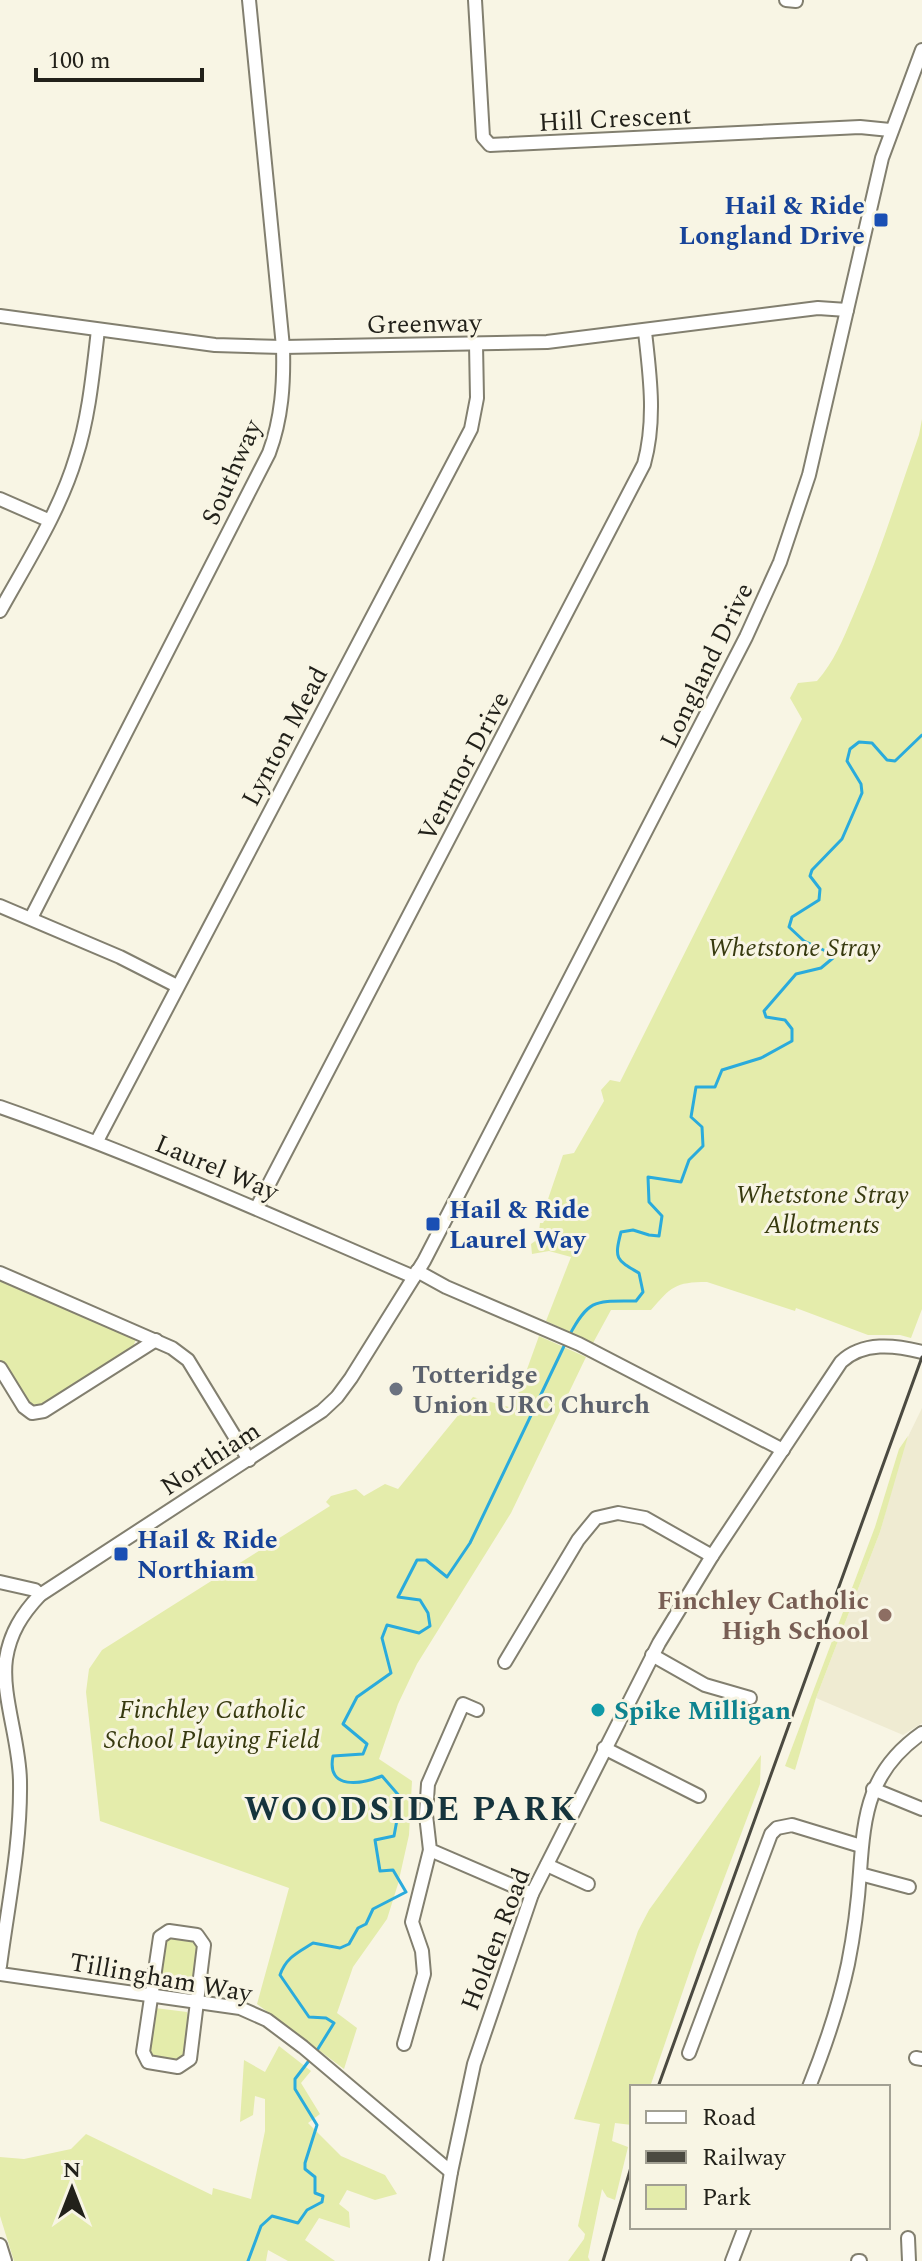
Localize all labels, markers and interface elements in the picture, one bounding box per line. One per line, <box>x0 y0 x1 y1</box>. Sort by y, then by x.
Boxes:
scale bar <box>36 32 202 82</box>
text: 100 m <box>48 43 111 79</box>
street label: Hill Crescent <box>537 95 693 143</box>
place label: Hail & Ride Longland Drive <box>679 186 865 256</box>
marker: Hail & Ride Longland Drive <box>872 211 890 229</box>
street label: Greenway <box>366 303 483 345</box>
street label: Southway <box>191 412 274 532</box>
street label: Longland Drive <box>650 576 764 755</box>
street label: Lynton Mead <box>231 659 339 814</box>
street label: Ventnor Drive <box>408 684 520 849</box>
park label: Whetstone Stray <box>707 928 881 968</box>
street label: Laurel Way <box>149 1124 286 1212</box>
park label: Whetstone Stray Allotments <box>735 1175 909 1245</box>
place label: Hail & Ride Laurel Way <box>449 1190 590 1260</box>
marker: Hail & Ride Laurel Way <box>424 1215 442 1233</box>
place label: Totteridge Union URC Church <box>412 1355 650 1425</box>
marker: Totteridge Union URC Church <box>387 1380 405 1398</box>
street label: Northiam <box>152 1411 269 1506</box>
place label: Hail & Ride Northiam <box>137 1520 278 1590</box>
marker: Hail & Ride Northiam <box>112 1545 130 1563</box>
place label: Finchley Catholic High School <box>657 1581 869 1651</box>
marker: Finchley Catholic High School <box>876 1606 894 1624</box>
park label: Finchley Catholic School Playing Field <box>104 1690 320 1760</box>
place label: Spike Milligan <box>614 1691 791 1731</box>
marker: Spike Milligan <box>589 1701 607 1719</box>
district label: WOODSIDE PARK <box>244 1784 578 1836</box>
street label: Holden Road <box>450 1862 542 2017</box>
street label: Tillingham Way <box>66 1942 257 2014</box>
legend <box>630 2085 890 2229</box>
text: Road <box>702 2100 756 2136</box>
text: Railway <box>702 2140 787 2176</box>
north arrow <box>32 2149 112 2229</box>
text: N <box>63 2154 81 2187</box>
text: Park <box>702 2180 752 2216</box>

